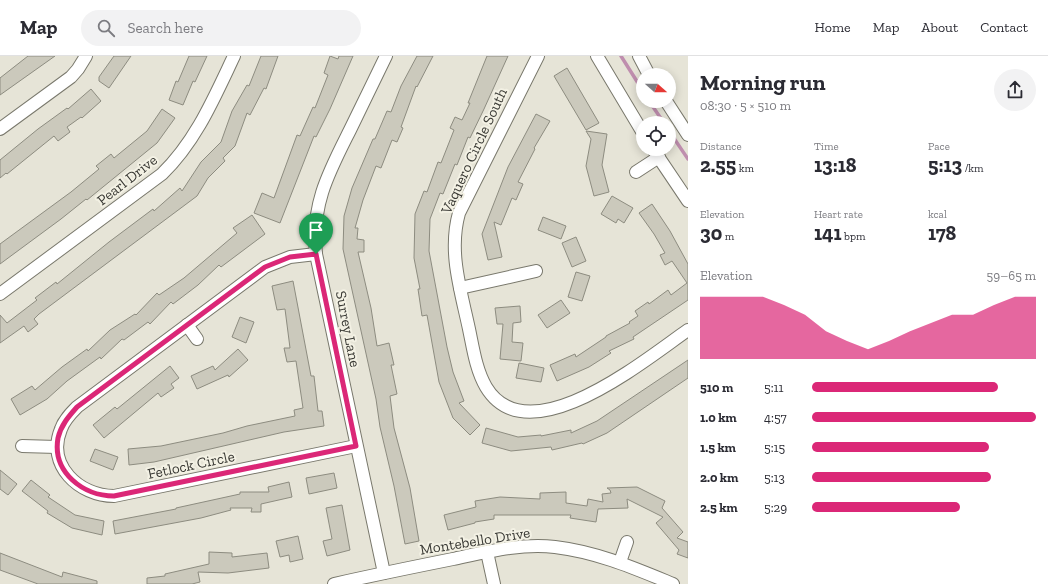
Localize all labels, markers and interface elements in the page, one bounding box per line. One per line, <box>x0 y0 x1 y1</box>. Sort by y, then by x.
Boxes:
search box <box>81 10 361 46</box>
text: Map <box>20 16 57 39</box>
icon: search <box>95 17 117 39</box>
text: Search here <box>127 19 203 37</box>
text: Home <box>815 19 851 36</box>
text: Map <box>873 19 899 36</box>
text: About <box>921 19 958 36</box>
text: Contact <box>980 19 1028 36</box>
north arrow <box>636 68 676 108</box>
map controls <box>636 68 676 156</box>
text: Morning run <box>700 69 826 96</box>
button: share <box>994 69 1036 111</box>
street label: Vaquero Circle South <box>437 85 511 218</box>
text: 08:30 · 5 × 510 m <box>700 98 791 113</box>
button: locate <box>636 116 676 156</box>
text: Distance <box>700 140 742 153</box>
text: Time <box>814 140 839 153</box>
text: Pace <box>928 140 950 153</box>
street label: Pearl Drive <box>93 151 161 209</box>
text: 2.55 <box>700 153 736 177</box>
text: 13:18 <box>814 153 857 177</box>
text: 5:13 <box>928 153 962 177</box>
text: km <box>736 162 754 175</box>
text: /km <box>962 162 984 175</box>
text: Elevation <box>700 208 744 221</box>
text: Heart rate <box>814 208 863 221</box>
text: kcal <box>928 208 947 221</box>
pin <box>299 213 333 254</box>
icon: arrive <box>305 219 327 241</box>
text: 30 <box>700 221 722 245</box>
text: 141 <box>814 221 842 245</box>
text: 178 <box>928 221 956 245</box>
text: m <box>722 230 734 243</box>
text: bpm <box>842 230 865 243</box>
text: Elevation <box>700 268 752 283</box>
text: 59–65 m <box>987 268 1036 283</box>
street label: Surrey Lane <box>332 289 364 369</box>
text: 510 m <box>700 380 733 395</box>
text: 5:11 <box>764 380 784 395</box>
text: 1.0 km <box>700 410 737 425</box>
text: 4:57 <box>764 410 787 425</box>
text: 1.5 km <box>700 440 736 455</box>
text: 5:15 <box>764 440 785 455</box>
street label: Fetlock Circle <box>146 447 236 483</box>
text: 2.0 km <box>700 470 738 485</box>
text: 5:13 <box>764 470 785 485</box>
text: 2.5 km <box>700 500 738 515</box>
text: 5:29 <box>764 500 787 515</box>
street label: Montebello Drive <box>419 523 531 559</box>

